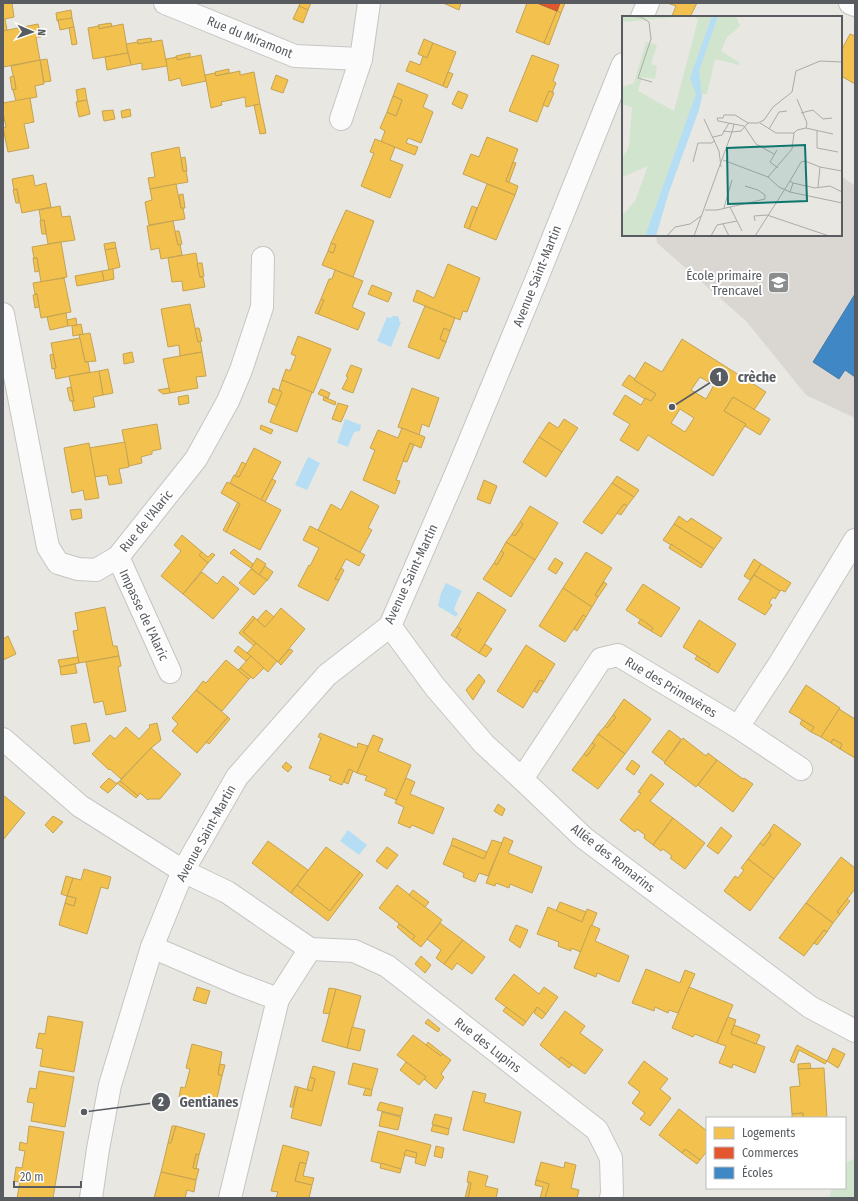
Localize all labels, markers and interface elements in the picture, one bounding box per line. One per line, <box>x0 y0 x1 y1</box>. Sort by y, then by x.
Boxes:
north arrow <box>12 12 52 52</box>
street label: Rue du Miramont <box>205 13 296 61</box>
inset map <box>622 16 842 236</box>
text: N <box>35 29 48 36</box>
street label: Avenue Saint-Martin <box>510 223 564 329</box>
place label: École primaire Trencavel <box>686 268 763 298</box>
school or university icon: École primaire Trencavel <box>765 269 791 295</box>
callout: crèche <box>709 364 784 390</box>
text: crèche <box>738 369 776 386</box>
text: 1 <box>716 370 722 384</box>
street label: Rue de l'Alaric <box>116 487 176 555</box>
street label: Avenue Saint-Martin <box>381 522 441 626</box>
street label: Impasse de l'Alaric <box>116 567 172 663</box>
street label: Rue des Primevères <box>622 654 720 721</box>
street label: Avenue Saint-Martin <box>173 782 239 884</box>
street label: Allée des Romarins <box>568 821 658 896</box>
street label: Rue des Lupins <box>452 1014 525 1076</box>
callout: Gentianes <box>151 1089 246 1115</box>
text: Gentianes <box>180 1094 238 1111</box>
text: 2 <box>157 1095 164 1109</box>
legend <box>706 1117 846 1189</box>
text: Logements <box>742 1126 795 1140</box>
text: Commerces <box>742 1146 798 1160</box>
scale bar <box>14 1163 81 1189</box>
text: Écoles <box>742 1165 773 1180</box>
text: 20 m <box>20 1170 44 1184</box>

